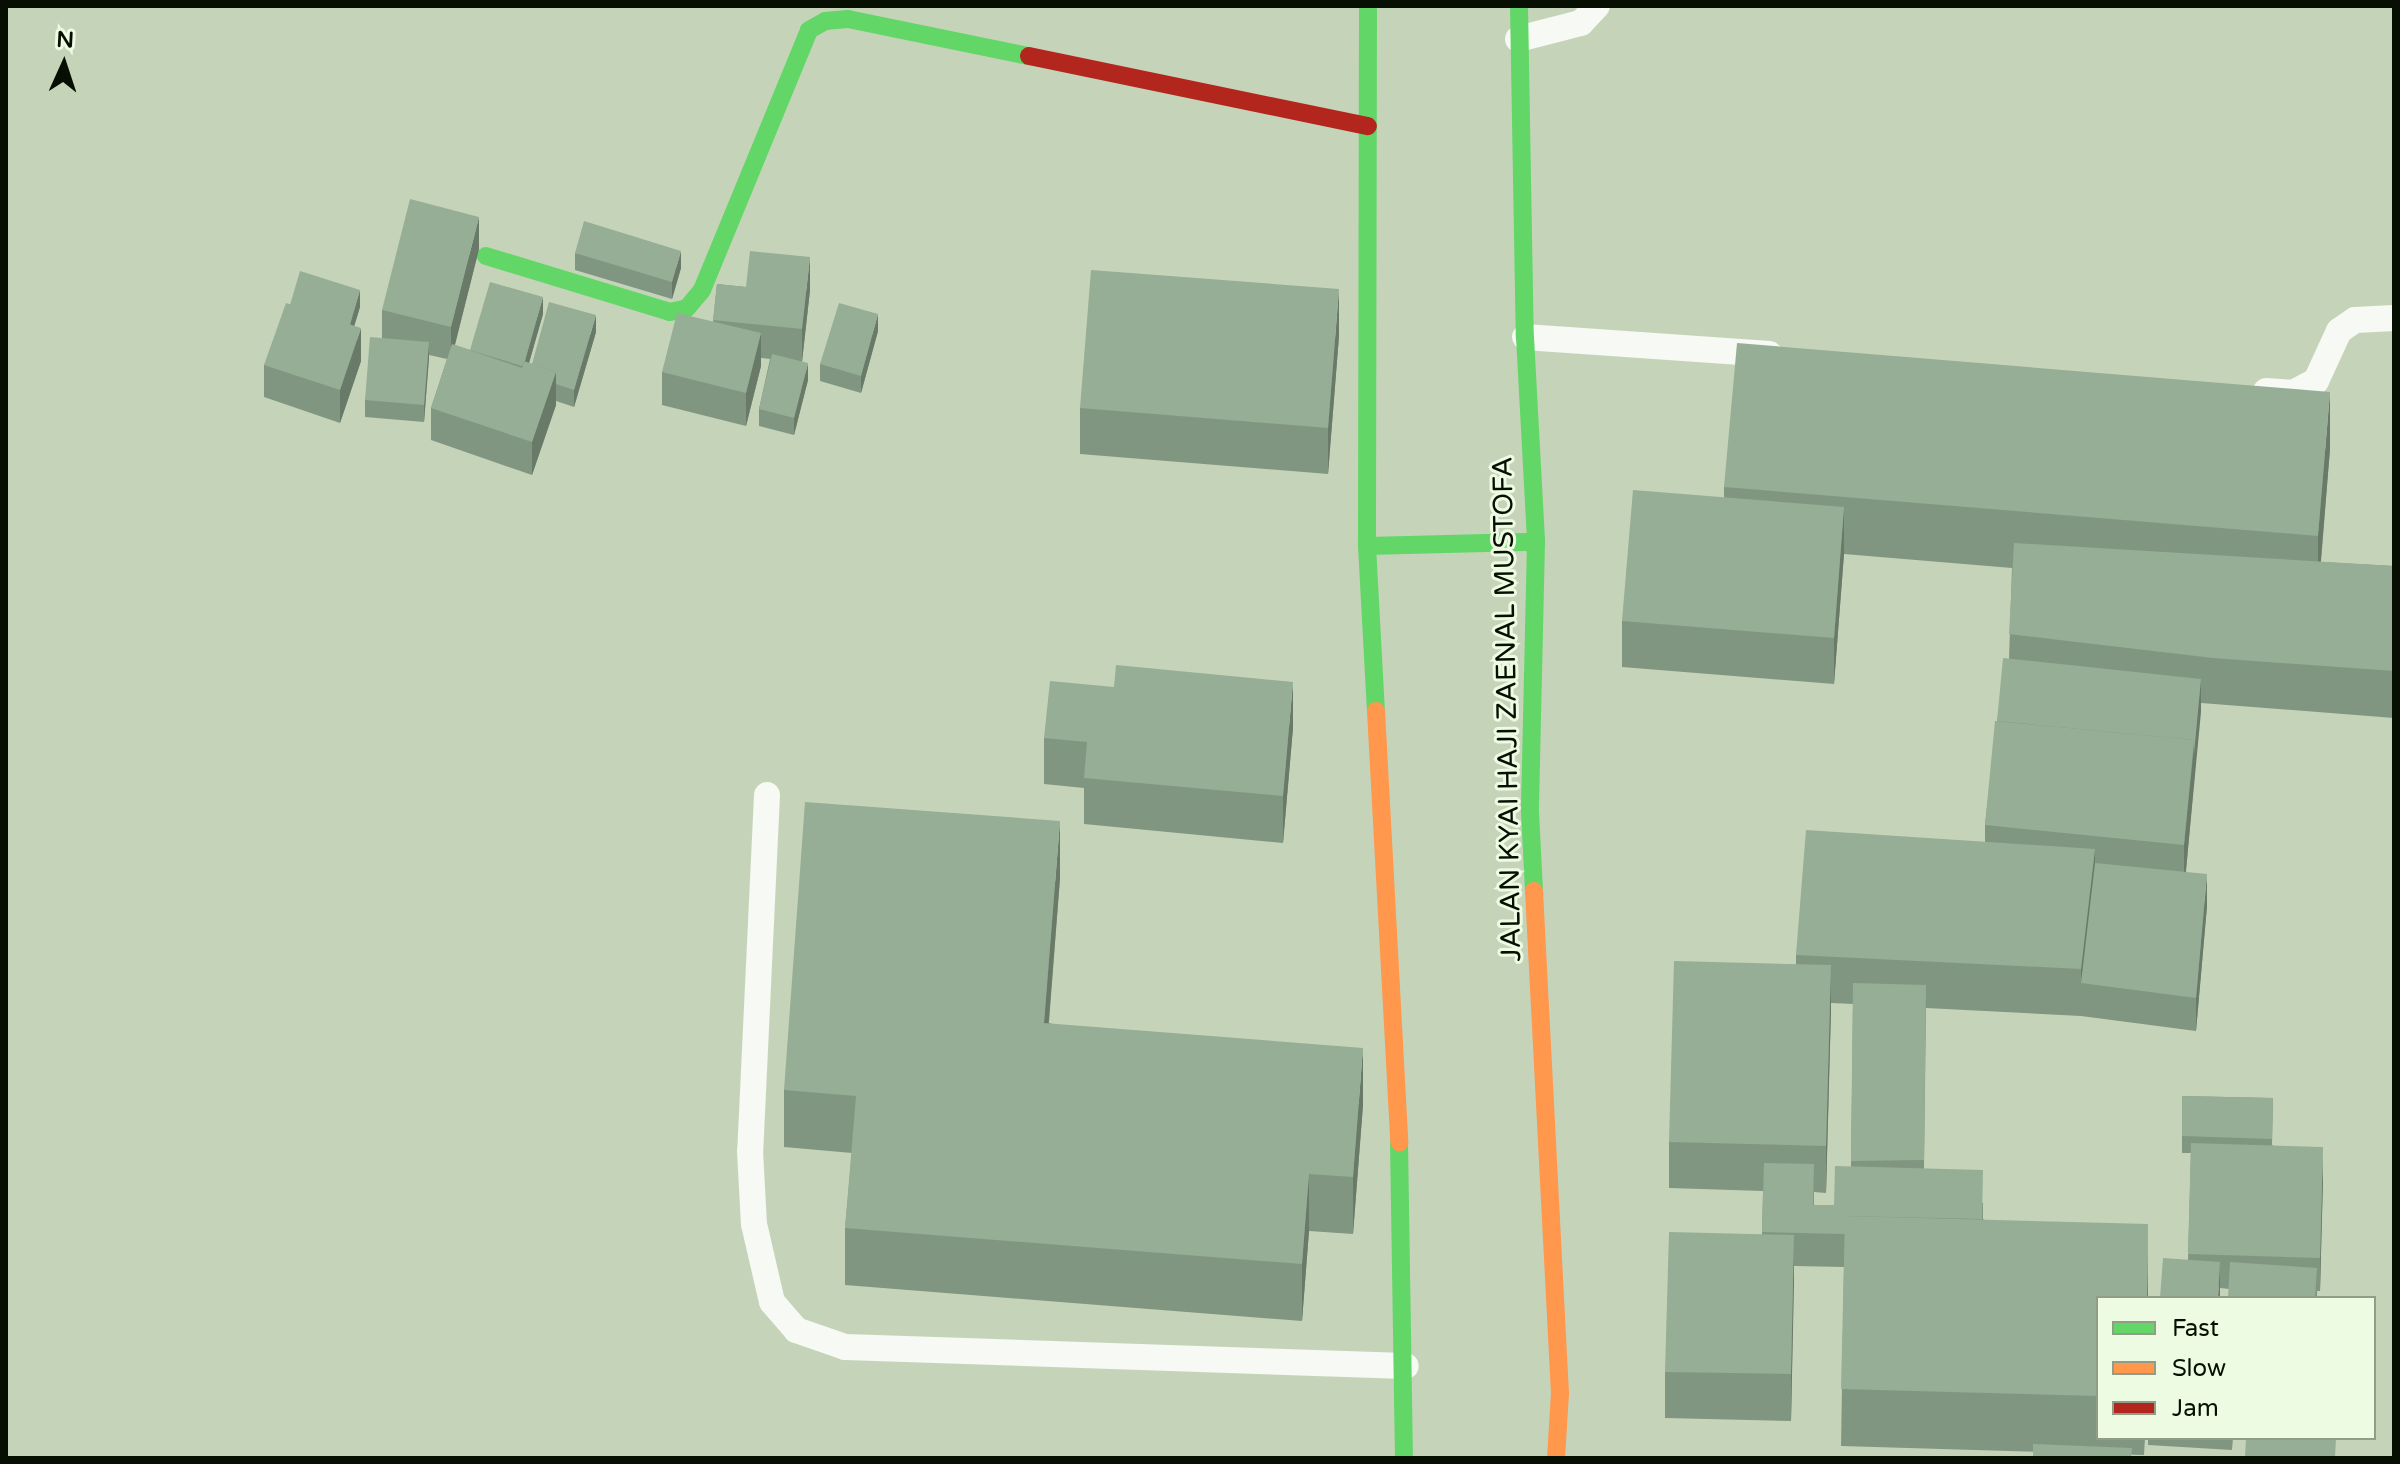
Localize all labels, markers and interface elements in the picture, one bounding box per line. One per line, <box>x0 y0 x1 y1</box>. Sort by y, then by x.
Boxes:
north arrow <box>24 24 104 104</box>
text: N <box>56 27 75 53</box>
street label: JALAN KYAI HAJI ZAENAL MUSTOFA <box>1486 456 1528 962</box>
legend <box>2096 1296 2376 1440</box>
text: Fast <box>2172 1314 2219 1343</box>
text: Slow <box>2172 1354 2226 1383</box>
text: Jam <box>2172 1394 2219 1423</box>

